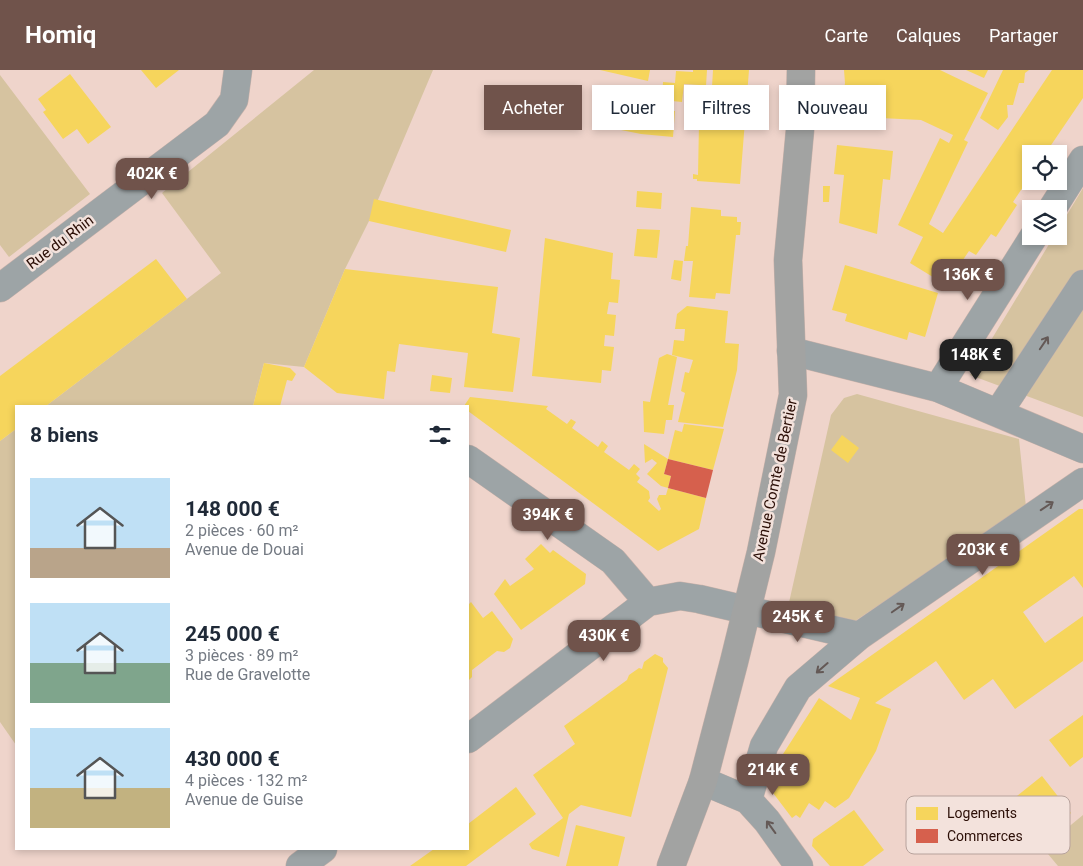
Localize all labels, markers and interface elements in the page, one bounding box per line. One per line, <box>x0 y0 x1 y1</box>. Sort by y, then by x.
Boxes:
text: Homiq <box>25 21 96 49</box>
text: Carte <box>825 25 868 46</box>
text: Calques <box>896 25 961 46</box>
text: Partager <box>989 25 1058 46</box>
chip: Acheter <box>484 85 582 130</box>
chip: Louer <box>592 85 674 130</box>
chip: Filtres <box>684 85 769 130</box>
chip: Nouveau <box>779 85 886 130</box>
map controls <box>1022 145 1067 245</box>
button: locate <box>1022 145 1067 190</box>
pin: 402K € <box>111 158 193 200</box>
text: 402K € <box>127 164 177 183</box>
button: layers <box>1022 200 1067 245</box>
street label: Rue du Rhin <box>23 211 97 273</box>
pin: 136K € <box>927 258 1009 301</box>
text: 136K € <box>943 265 993 284</box>
one-way arrow <box>1039 336 1049 350</box>
pin: 148K € <box>935 338 1017 381</box>
text: 148K € <box>951 345 1001 364</box>
street label: Avenue Comte de Bertier <box>749 397 801 563</box>
icon: filters <box>426 421 454 449</box>
text: 8 biens <box>30 423 99 447</box>
text: 148 000 € <box>185 497 280 521</box>
icon: home <box>70 498 130 558</box>
pin: 394K € <box>507 498 589 541</box>
one-way arrow <box>1040 501 1054 511</box>
text: 394K € <box>523 505 573 524</box>
text: 2 pièces · 60 m² <box>185 521 298 540</box>
pin: 203K € <box>942 534 1024 576</box>
text: Avenue de Douai <box>185 540 304 559</box>
text: 203K € <box>958 540 1008 559</box>
pin: 245K € <box>757 600 839 643</box>
one-way arrow <box>891 603 905 613</box>
text: 245K € <box>773 607 823 626</box>
pin: 430K € <box>563 620 645 662</box>
text: 245 000 € <box>185 622 280 646</box>
icon: home <box>70 623 130 683</box>
text: 430K € <box>579 626 629 645</box>
text: 3 pièces · 89 m² <box>185 646 298 665</box>
one-way arrow <box>815 662 828 673</box>
text: Rue de Gravelotte <box>185 665 310 684</box>
text: 430 000 € <box>185 747 280 771</box>
icon: home <box>70 748 130 808</box>
pin: 214K € <box>732 754 814 796</box>
text: 214K € <box>748 760 798 779</box>
text: 4 pièces · 132 m² <box>185 771 307 790</box>
text: Avenue de Guise <box>185 790 303 809</box>
legend <box>906 796 1070 854</box>
text: Logements <box>947 805 1017 821</box>
one-way arrow <box>766 820 776 834</box>
text: Commerces <box>947 828 1023 844</box>

